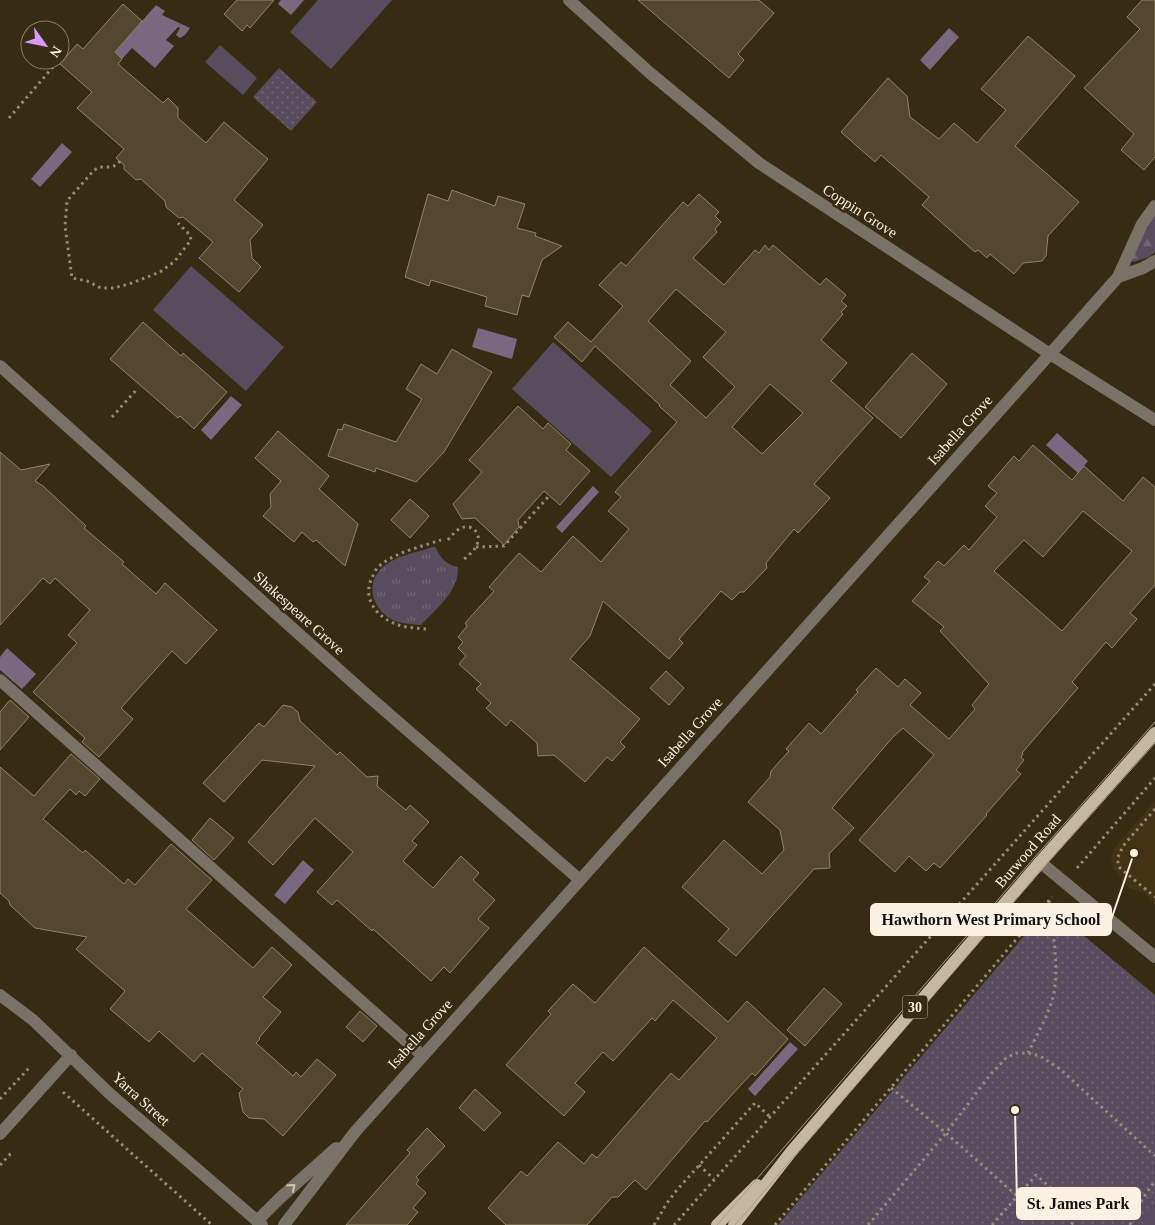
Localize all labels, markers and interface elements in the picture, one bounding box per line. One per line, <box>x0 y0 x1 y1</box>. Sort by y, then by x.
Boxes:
north arrow <box>20 20 70 70</box>
text: N <box>46 43 65 60</box>
street label: Coppin Grove <box>820 181 900 241</box>
street label: Isabella Grove <box>925 392 996 468</box>
street label: Shakespeare Grove <box>250 568 348 658</box>
street label: Isabella Grove <box>655 694 726 770</box>
street label: Burwood Road <box>992 811 1064 891</box>
callout: Hawthorn West Primary School <box>871 904 1111 935</box>
text: Hawthorn West Primary School <box>882 911 1101 929</box>
street label: Isabella Grove <box>385 996 456 1072</box>
road number: 30 <box>902 996 928 1019</box>
street label: Yarra Street <box>109 1069 173 1129</box>
one-way arrow <box>286 1184 295 1193</box>
callout: St. James Park <box>1017 1188 1140 1219</box>
text: St. James Park <box>1027 1195 1129 1212</box>

